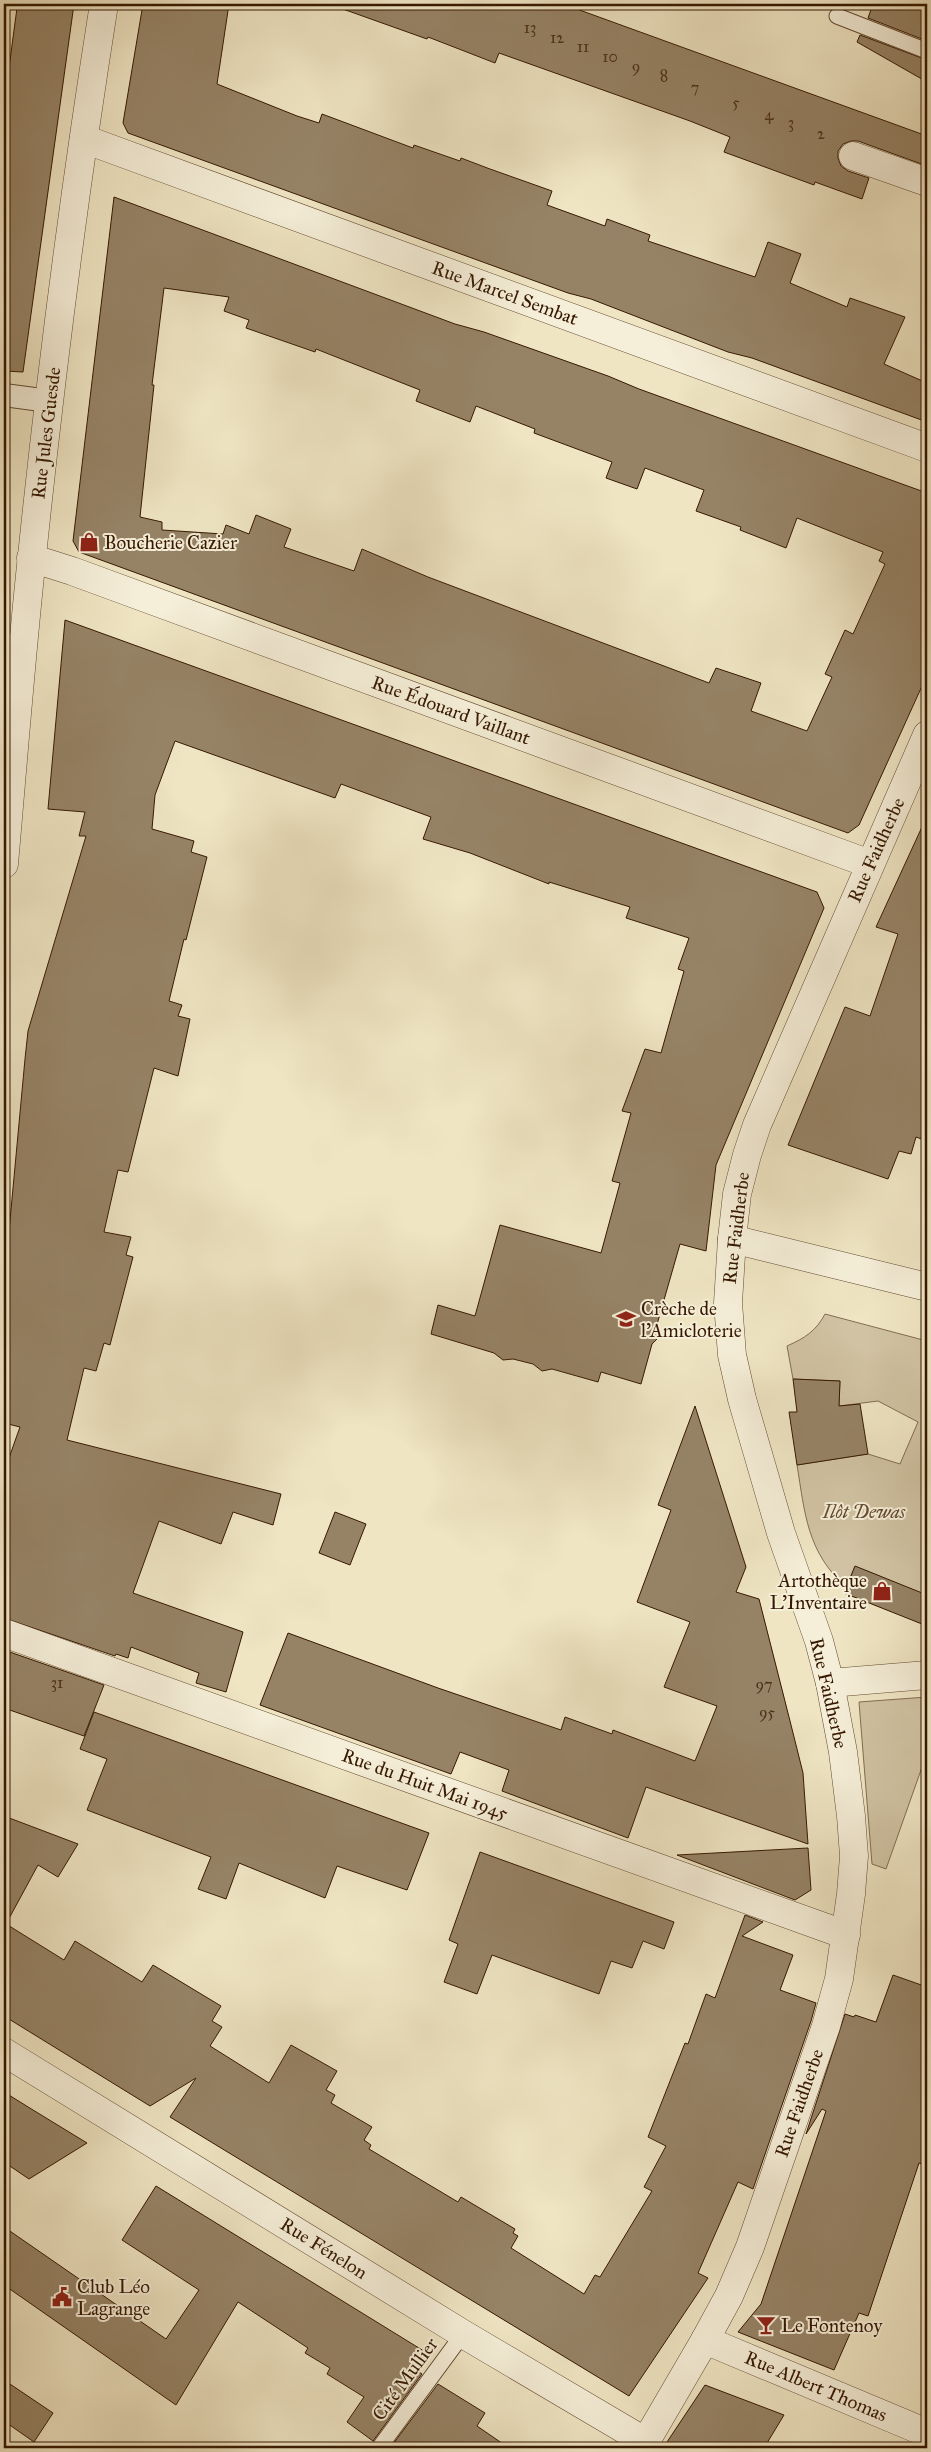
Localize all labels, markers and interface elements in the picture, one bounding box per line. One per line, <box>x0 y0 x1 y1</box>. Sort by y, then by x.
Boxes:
house number: 13 <box>524 18 536 37</box>
house number: 12 <box>550 28 564 47</box>
house number: 11 <box>577 37 589 56</box>
house number: 10 <box>602 47 618 66</box>
house number: 9 <box>632 57 640 76</box>
house number: 8 <box>660 66 668 85</box>
house number: 7 <box>691 78 699 97</box>
house number: 5 <box>732 93 740 112</box>
house number: 4 <box>765 105 775 124</box>
house number: 3 <box>788 113 794 132</box>
house number: 2 <box>817 124 825 143</box>
street label: Rue Marcel Sembat <box>429 256 581 330</box>
street label: Rue Jules Guesde <box>26 365 67 501</box>
shop icon: Boucherie Cazier <box>78 531 100 553</box>
place label: Boucherie Cazier <box>104 531 238 554</box>
street label: Rue Édouard Vaillant <box>368 670 534 749</box>
street label: Rue Faidherbe <box>843 794 909 906</box>
street label: Rue Faidherbe <box>718 1171 754 1285</box>
place label: Crèche de l'Amicloterie <box>641 1297 742 1342</box>
school or university icon: Crèche de l'Amicloterie <box>615 1308 637 1330</box>
park label: Ilôt Dewas <box>822 1500 906 1523</box>
place label: Artothèque L'Inventaire <box>770 1569 867 1614</box>
shop icon: Artothèque L'Inventaire <box>871 1580 893 1602</box>
street label: Rue Faidherbe <box>805 1636 853 1751</box>
house number: 31 <box>51 1673 63 1692</box>
house number: 97 <box>755 1675 773 1694</box>
house number: 95 <box>759 1703 776 1722</box>
street label: Rue du Huit Mai 1945 <box>339 1743 511 1825</box>
street label: Rue Faidherbe <box>770 2046 828 2160</box>
street label: Rue Fénelon <box>276 2212 372 2284</box>
place label: Club Léo Lagrange <box>77 2275 150 2321</box>
public building icon: Club Léo Lagrange <box>51 2286 73 2308</box>
bar icon: Le Fontenoy <box>755 2314 777 2336</box>
place label: Le Fontenoy <box>781 2314 883 2337</box>
street label: Cité Mullier <box>367 2332 443 2425</box>
street label: Rue Albert Thomas <box>741 2346 891 2426</box>

